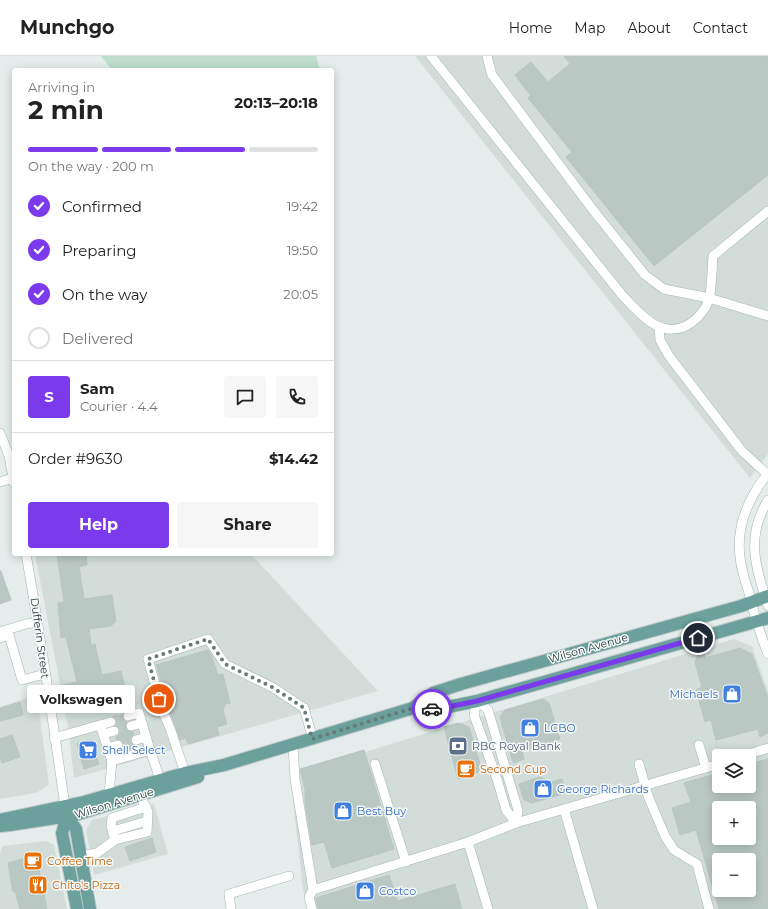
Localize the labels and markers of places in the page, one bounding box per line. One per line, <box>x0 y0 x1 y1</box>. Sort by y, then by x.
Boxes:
pin <box>681 621 715 655</box>
pin <box>142 682 176 716</box>
shop icon: Michaels <box>721 683 743 705</box>
callout: Volkswagen <box>27 685 135 713</box>
place label: Michaels <box>670 687 719 701</box>
shop icon: LCBO <box>519 717 541 739</box>
place label: LCBO <box>544 721 576 735</box>
bank icon: RBC Royal Bank <box>447 735 469 757</box>
supermarket icon: Shell Select <box>77 739 99 761</box>
place label: RBC Royal Bank <box>472 739 561 753</box>
place label: Shell Select <box>102 743 166 757</box>
cafe icon: Second Cup <box>455 758 477 780</box>
place label: Second Cup <box>480 762 547 776</box>
shop icon: George Richards <box>532 778 554 800</box>
place label: George Richards <box>557 782 649 796</box>
shop icon: Best Buy <box>332 800 354 822</box>
place label: Best Buy <box>357 804 406 818</box>
cafe icon: Coffee Time <box>22 850 44 872</box>
place label: Coffee Time <box>47 854 113 868</box>
restaurant icon: Chito's Pizza <box>27 874 49 896</box>
place label: Chito's Pizza <box>52 878 120 892</box>
shop icon: Costco <box>354 880 376 902</box>
place label: Costco <box>379 884 416 898</box>

